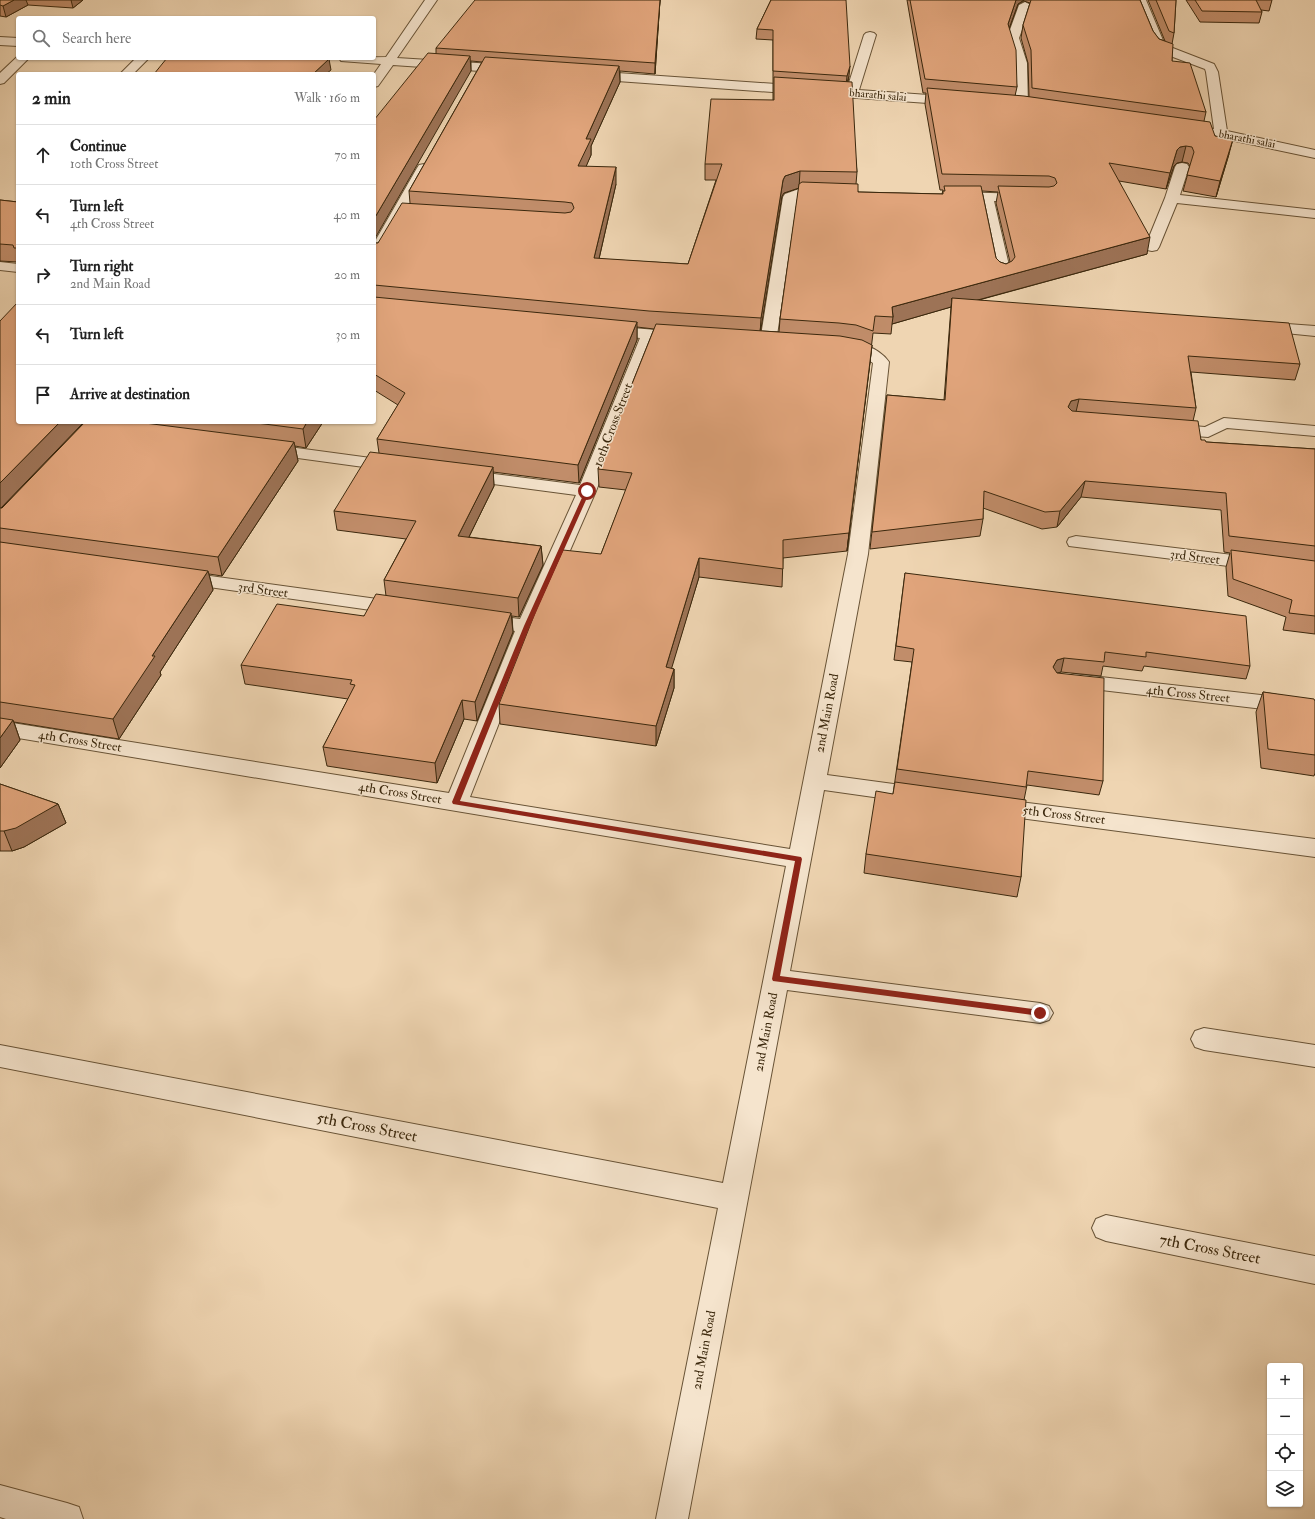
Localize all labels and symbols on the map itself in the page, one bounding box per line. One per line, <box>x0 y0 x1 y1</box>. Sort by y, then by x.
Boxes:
street label: bharathi salai <box>849 86 907 104</box>
street label: bharathi salai <box>1218 127 1276 151</box>
street label: 10th Cross Street <box>590 381 636 469</box>
route start <box>578 482 596 500</box>
street label: 3rd Street <box>1169 546 1221 568</box>
street label: 3rd Street <box>237 579 289 601</box>
street label: 2nd Main Road <box>811 671 843 754</box>
street label: 4th Cross Street <box>1145 682 1231 706</box>
street label: 4th Cross Street <box>37 727 123 755</box>
street label: 4th Cross Street <box>357 779 443 807</box>
street label: 5th Cross Street <box>1022 802 1106 828</box>
street label: 2nd Main Road <box>750 990 782 1073</box>
route end <box>1031 1004 1049 1022</box>
street label: 5th Cross Street <box>315 1107 419 1147</box>
street label: 7th Cross Street <box>1158 1229 1262 1269</box>
street label: 2nd Main Road <box>688 1308 720 1391</box>

